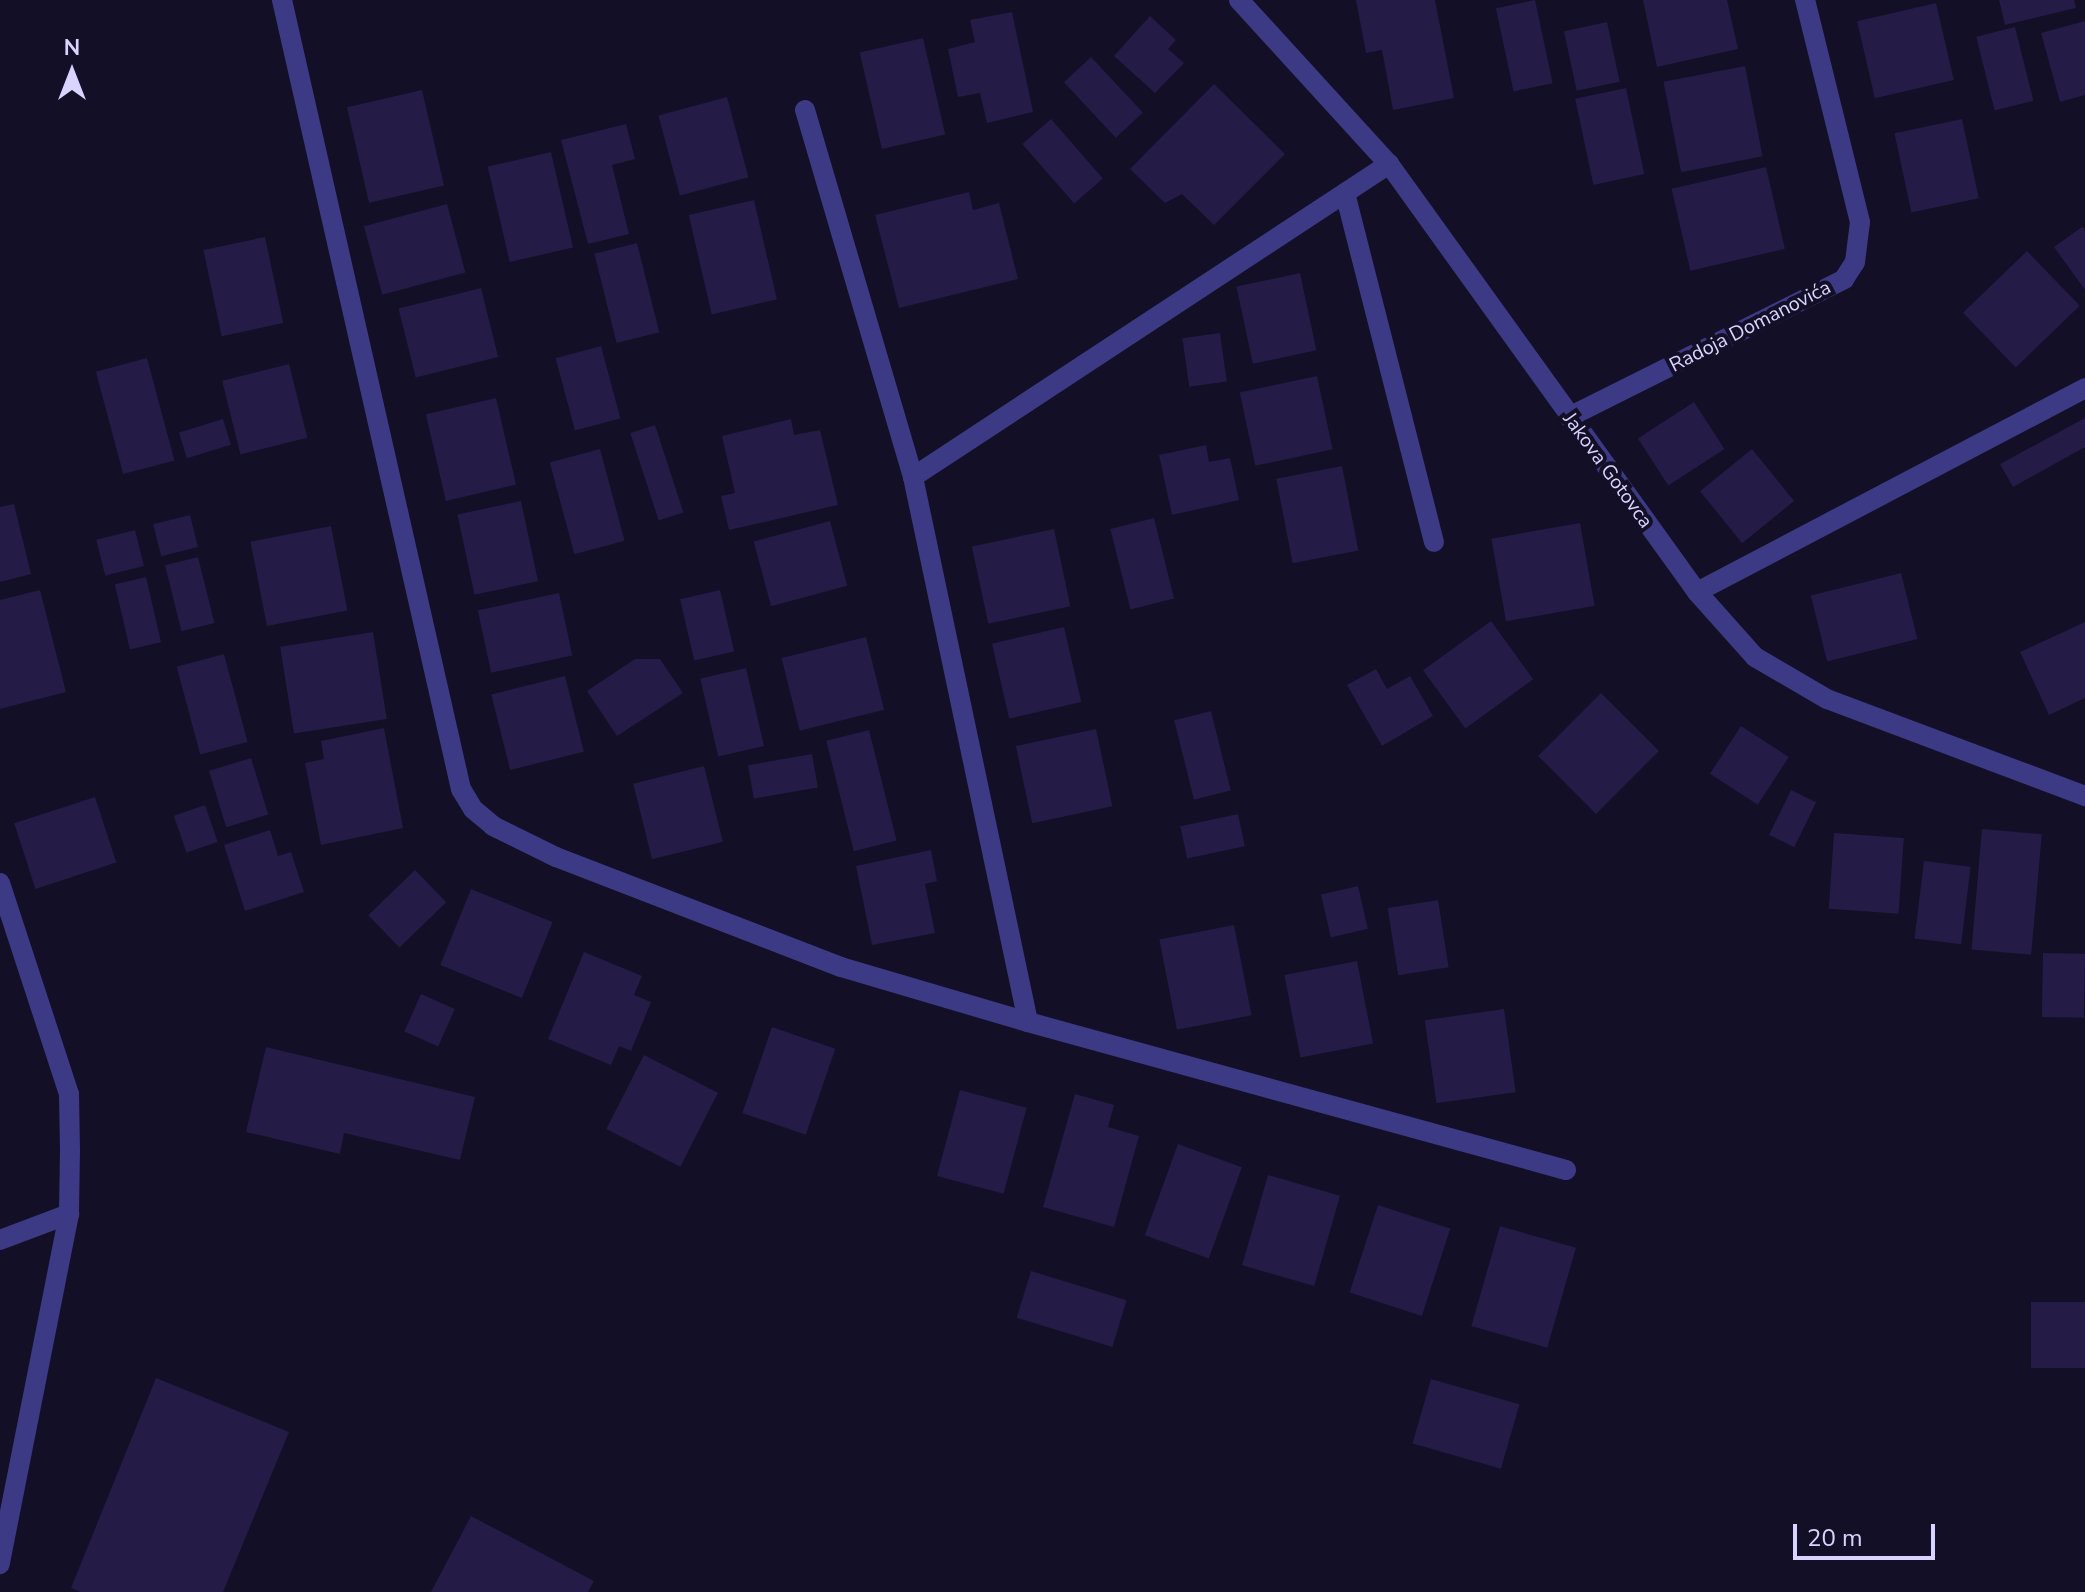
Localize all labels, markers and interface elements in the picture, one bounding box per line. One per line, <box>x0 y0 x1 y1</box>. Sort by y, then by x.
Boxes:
north arrow <box>32 32 112 112</box>
text: N <box>64 33 80 63</box>
street label: Radoja Domanovića <box>1665 275 1835 377</box>
street label: Jakova Gotovca <box>1558 408 1658 532</box>
scale bar <box>1797 1508 1939 1558</box>
text: 20 m <box>1807 1522 1863 1554</box>

